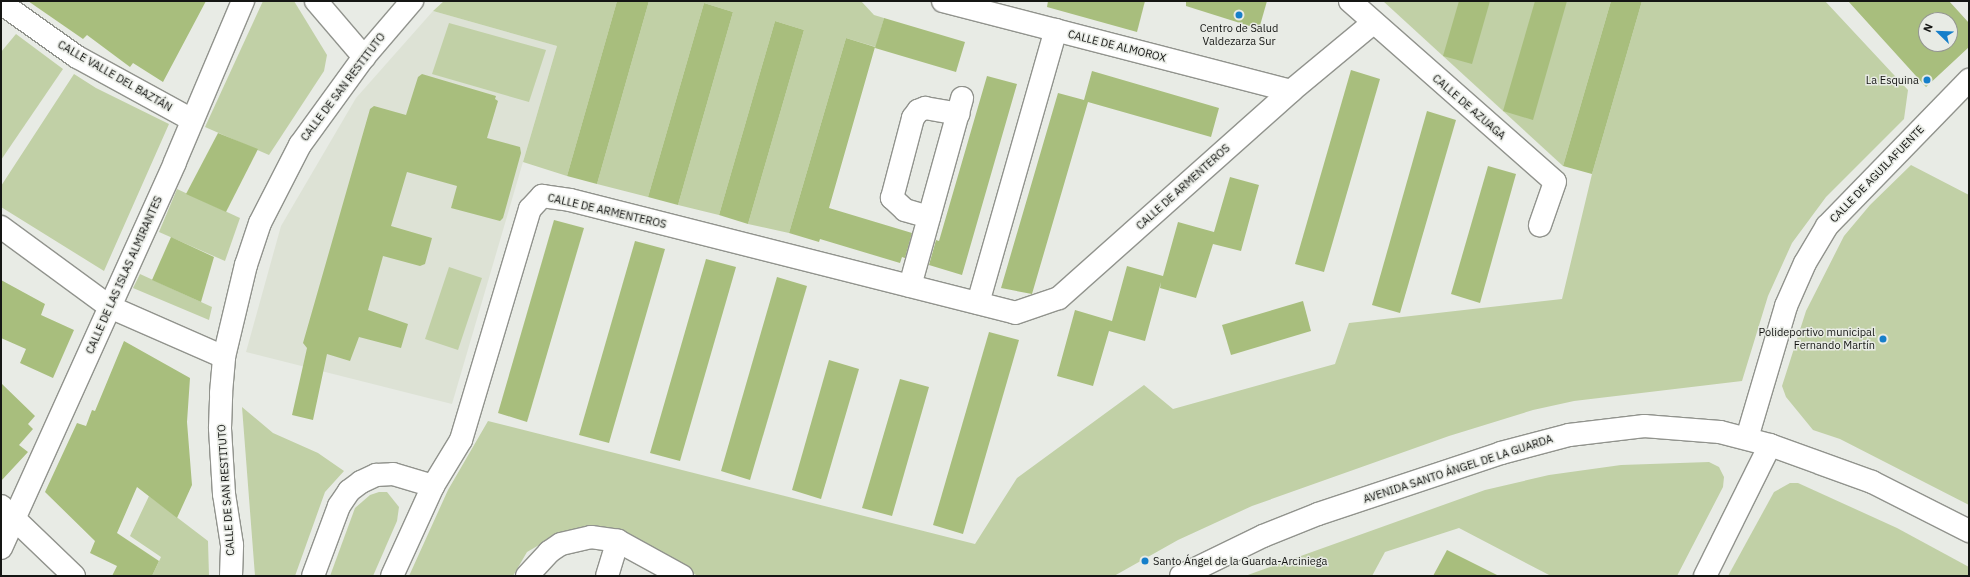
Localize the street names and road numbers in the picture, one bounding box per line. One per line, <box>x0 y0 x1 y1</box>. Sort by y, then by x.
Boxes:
street label: CALLE DE ALMOROX <box>1066 27 1168 65</box>
street label: CALLE DE SAN RESTITUTO <box>298 30 388 144</box>
street label: CALLE VALLE DEL BAZTÁN <box>55 38 175 114</box>
street label: CALLE DE AZUAGA <box>1430 72 1508 142</box>
street label: CALLE DE AGUILAFUENTE <box>1827 123 1927 225</box>
street label: CALLE DE ARMENTEROS <box>1134 142 1232 232</box>
street label: CALLE DE ARMENTEROS <box>546 191 668 231</box>
street label: CALLE DE LAS ISLAS ALMIRANTES <box>83 194 165 356</box>
street label: CALLE DE SAN RESTITUTO <box>215 424 237 556</box>
street label: AVENIDA SANTO ÁNGEL DE LA GUARDA <box>1362 432 1554 506</box>

